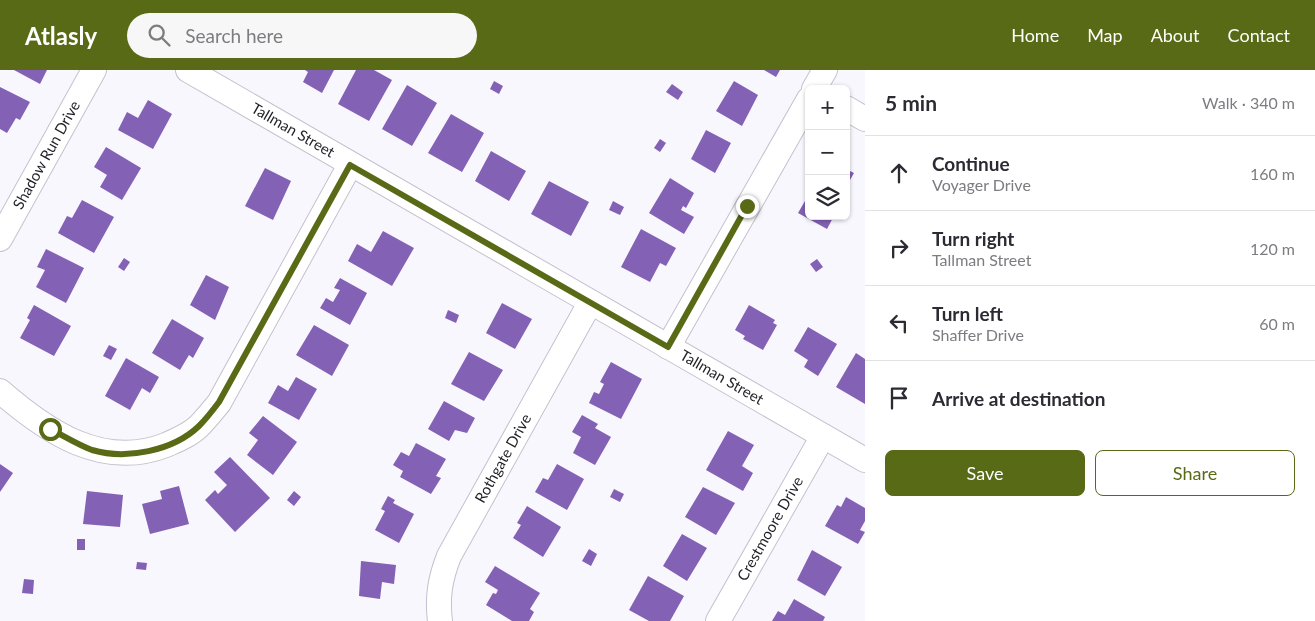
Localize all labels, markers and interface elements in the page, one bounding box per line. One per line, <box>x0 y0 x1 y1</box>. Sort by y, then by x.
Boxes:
search box <box>127 13 477 58</box>
text: Atlasly <box>25 21 97 50</box>
icon: search <box>145 21 173 49</box>
text: Search here <box>185 24 283 47</box>
text: Home <box>1011 24 1059 46</box>
text: Map <box>1087 24 1123 46</box>
text: About <box>1151 24 1200 46</box>
text: Contact <box>1228 24 1290 46</box>
map controls <box>805 85 850 220</box>
button: + <box>805 85 850 130</box>
text: 5 min <box>885 90 937 115</box>
text: Walk · 340 m <box>1202 93 1295 112</box>
street label: Shadow Run Drive <box>8 97 83 212</box>
street label: Tallman Street <box>248 98 339 161</box>
button: − <box>805 130 850 175</box>
text: Continue <box>932 152 1010 175</box>
icon: ahead <box>885 159 913 187</box>
text: 160 m <box>1250 164 1295 183</box>
button: layers <box>805 175 850 220</box>
text: Voyager Drive <box>932 175 1031 194</box>
route end <box>736 195 759 218</box>
text: Turn right <box>932 227 1014 250</box>
icon: right <box>885 234 913 262</box>
text: 120 m <box>1250 239 1295 258</box>
text: Tallman Street <box>932 250 1031 269</box>
text: Turn left <box>932 302 1003 325</box>
icon: left <box>885 309 913 337</box>
text: 60 m <box>1259 314 1295 333</box>
text: Shaffer Drive <box>932 325 1024 344</box>
street label: Tallman Street <box>677 346 768 408</box>
icon: arrive <box>885 384 913 412</box>
text: Arrive at destination <box>932 387 1105 410</box>
street label: Rothgate Drive <box>470 410 534 506</box>
route start <box>39 418 62 441</box>
button: Save <box>885 450 1085 496</box>
button: Share <box>1095 450 1295 496</box>
street label: Crestmoore Drive <box>733 473 806 584</box>

